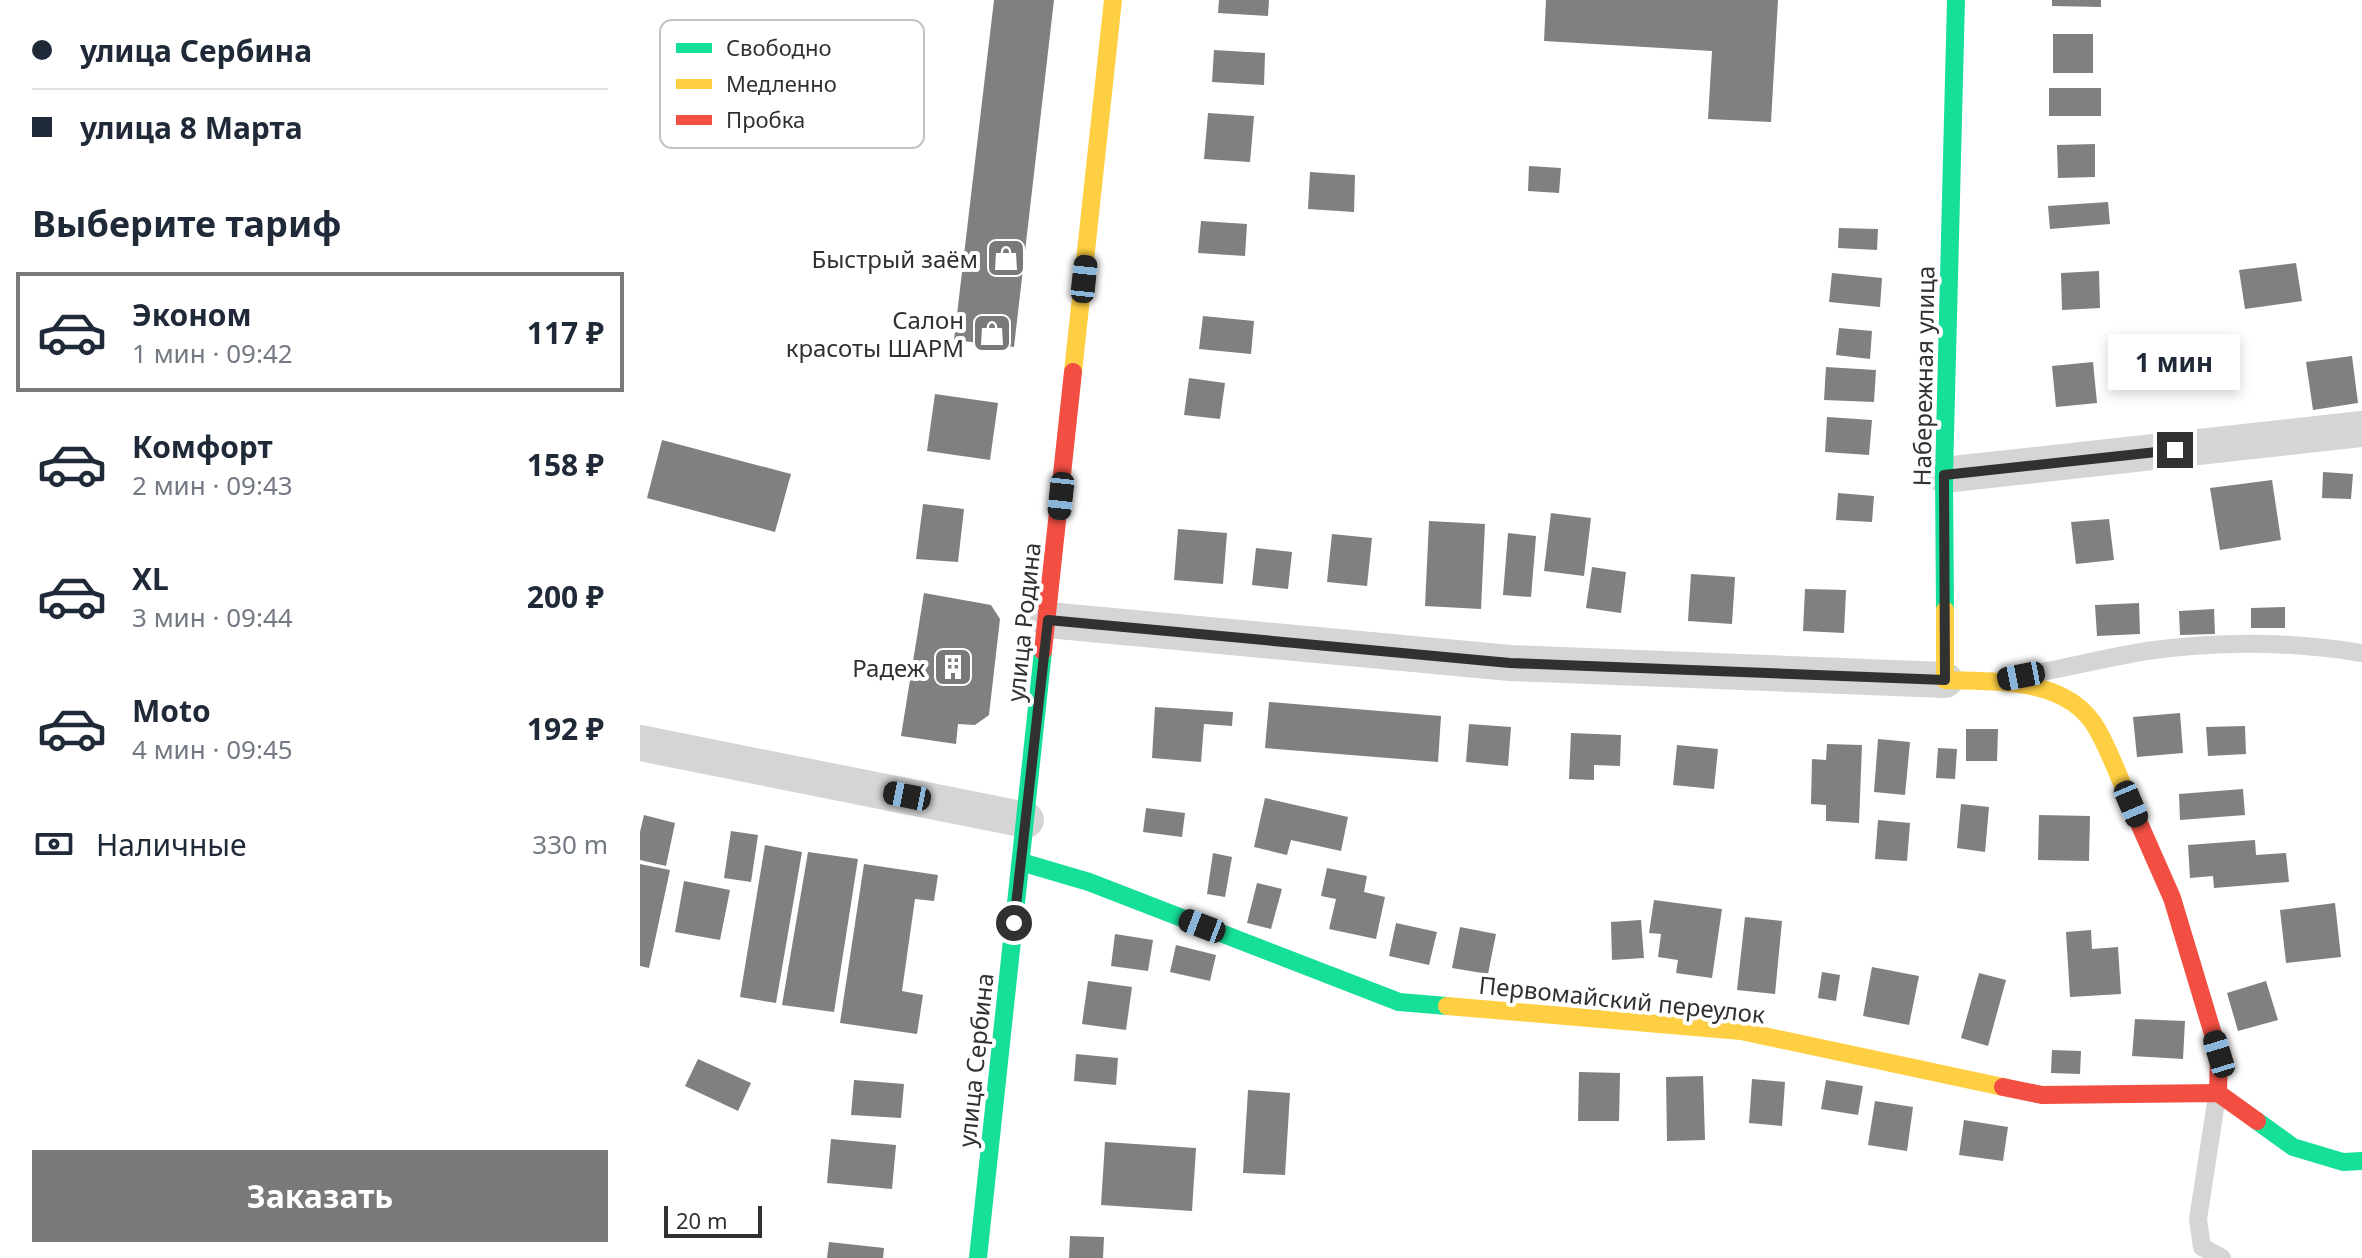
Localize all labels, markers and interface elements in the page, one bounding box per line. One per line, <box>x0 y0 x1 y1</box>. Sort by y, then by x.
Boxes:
legend <box>660 20 924 148</box>
text: улица Сербина <box>80 30 312 71</box>
text: Свободно <box>726 32 831 62</box>
text: Медленно <box>726 68 837 98</box>
text: Пробка <box>726 104 805 134</box>
text: улица 8 Марта <box>80 107 303 148</box>
text: Выберите тариф <box>32 199 341 248</box>
shop icon: Быстрый заём <box>985 237 1027 279</box>
place label: Быстрый заём <box>811 242 978 275</box>
car <box>1070 254 1098 304</box>
street label: Набережная улица <box>1905 265 1941 487</box>
text: Эконом <box>132 294 252 335</box>
icon: car <box>36 296 108 368</box>
place label: Салон красоты ШАРМ <box>786 303 964 364</box>
text: 117 ₽ <box>527 312 604 353</box>
shop icon: Салон красоты ШАРМ <box>971 312 1013 354</box>
callout: 1 мин <box>2109 334 2241 390</box>
text: 1 мин · 09:42 <box>132 335 293 371</box>
text: 1 мин <box>2135 344 2213 380</box>
text: Комфорт <box>132 426 273 467</box>
icon: car <box>36 428 108 500</box>
route end <box>2157 432 2193 468</box>
text: 158 ₽ <box>527 444 604 485</box>
text: 2 мин · 09:43 <box>132 467 293 503</box>
car <box>1047 471 1075 521</box>
street label: улица Родина <box>998 541 1048 703</box>
text: XL <box>132 558 169 599</box>
icon: car <box>36 560 108 632</box>
text: 200 ₽ <box>527 576 604 617</box>
text: 3 мин · 09:44 <box>132 599 293 635</box>
building icon: Радеж <box>932 646 974 688</box>
place label: Радеж <box>852 651 926 684</box>
car <box>1995 660 2047 692</box>
text: Moto <box>132 690 211 731</box>
icon: car <box>36 692 108 764</box>
text: 192 ₽ <box>527 708 604 749</box>
text: 4 мин · 09:45 <box>132 731 293 767</box>
car <box>2111 777 2151 831</box>
car <box>881 780 933 812</box>
icon: cash <box>32 822 76 866</box>
text: Наличные <box>96 824 247 865</box>
text: 330 m <box>532 826 608 862</box>
route start <box>996 905 1032 941</box>
car <box>1175 906 1229 946</box>
street label: Первомайский переулок <box>1477 968 1767 1030</box>
street label: улица Сербина <box>949 971 1001 1149</box>
car <box>2201 1028 2237 1080</box>
button: Заказать <box>32 1150 608 1242</box>
scale bar <box>664 1202 762 1238</box>
text: 20 m <box>676 1205 727 1235</box>

